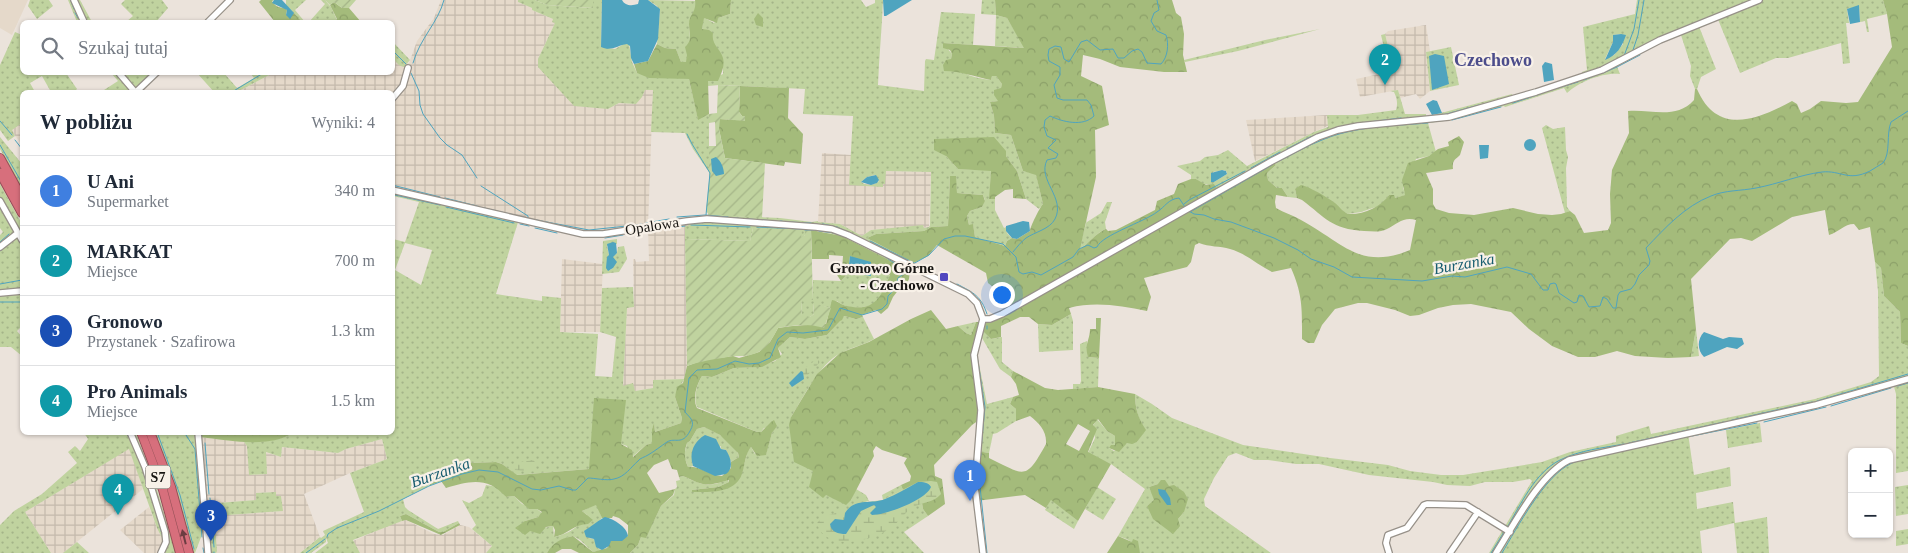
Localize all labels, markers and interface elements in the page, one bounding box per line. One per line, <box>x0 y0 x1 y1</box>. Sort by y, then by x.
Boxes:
search box <box>20 20 395 75</box>
icon: search <box>38 34 66 62</box>
text: Szukaj tutaj <box>78 37 168 58</box>
pin: 2 <box>1369 44 1401 85</box>
district label: Czechowo <box>1454 50 1532 70</box>
text: W pobliżu <box>40 110 132 134</box>
text: Wyniki: 4 <box>312 114 375 131</box>
text: U Ani <box>87 171 134 192</box>
text: 1 <box>52 182 60 199</box>
text: 340 m <box>335 182 375 199</box>
text: Supermarket <box>87 193 169 210</box>
street label: Opalowa <box>624 214 680 238</box>
text: MARKAT <box>87 241 172 262</box>
water label: Burzanka <box>1432 250 1496 277</box>
text: 2 <box>52 252 60 269</box>
text: 700 m <box>335 252 375 269</box>
place label: Gronowo Górne - Czechowo <box>830 260 934 293</box>
text: Miejsce <box>87 263 138 280</box>
marker: Gronowo Górne - Czechowo <box>938 271 950 283</box>
your location <box>989 282 1015 308</box>
text: Gronowo <box>87 311 163 332</box>
text: 3 <box>52 322 60 339</box>
text: 1.3 km <box>331 322 375 339</box>
text: Przystanek · Szafirowa <box>87 333 235 350</box>
text: Pro Animals <box>87 381 187 402</box>
text: 4 <box>52 392 60 409</box>
text: 1.5 km <box>331 392 375 409</box>
text: Miejsce <box>87 403 138 420</box>
map controls <box>1848 448 1893 538</box>
button: + <box>1848 448 1893 493</box>
water label: Burzanka <box>408 454 472 490</box>
pin: 1 <box>954 460 986 501</box>
road number: S7 <box>146 466 170 488</box>
pin: 4 <box>102 474 134 515</box>
button: − <box>1848 493 1893 538</box>
pin: 3 <box>195 500 227 541</box>
one-way arrow <box>180 530 188 545</box>

